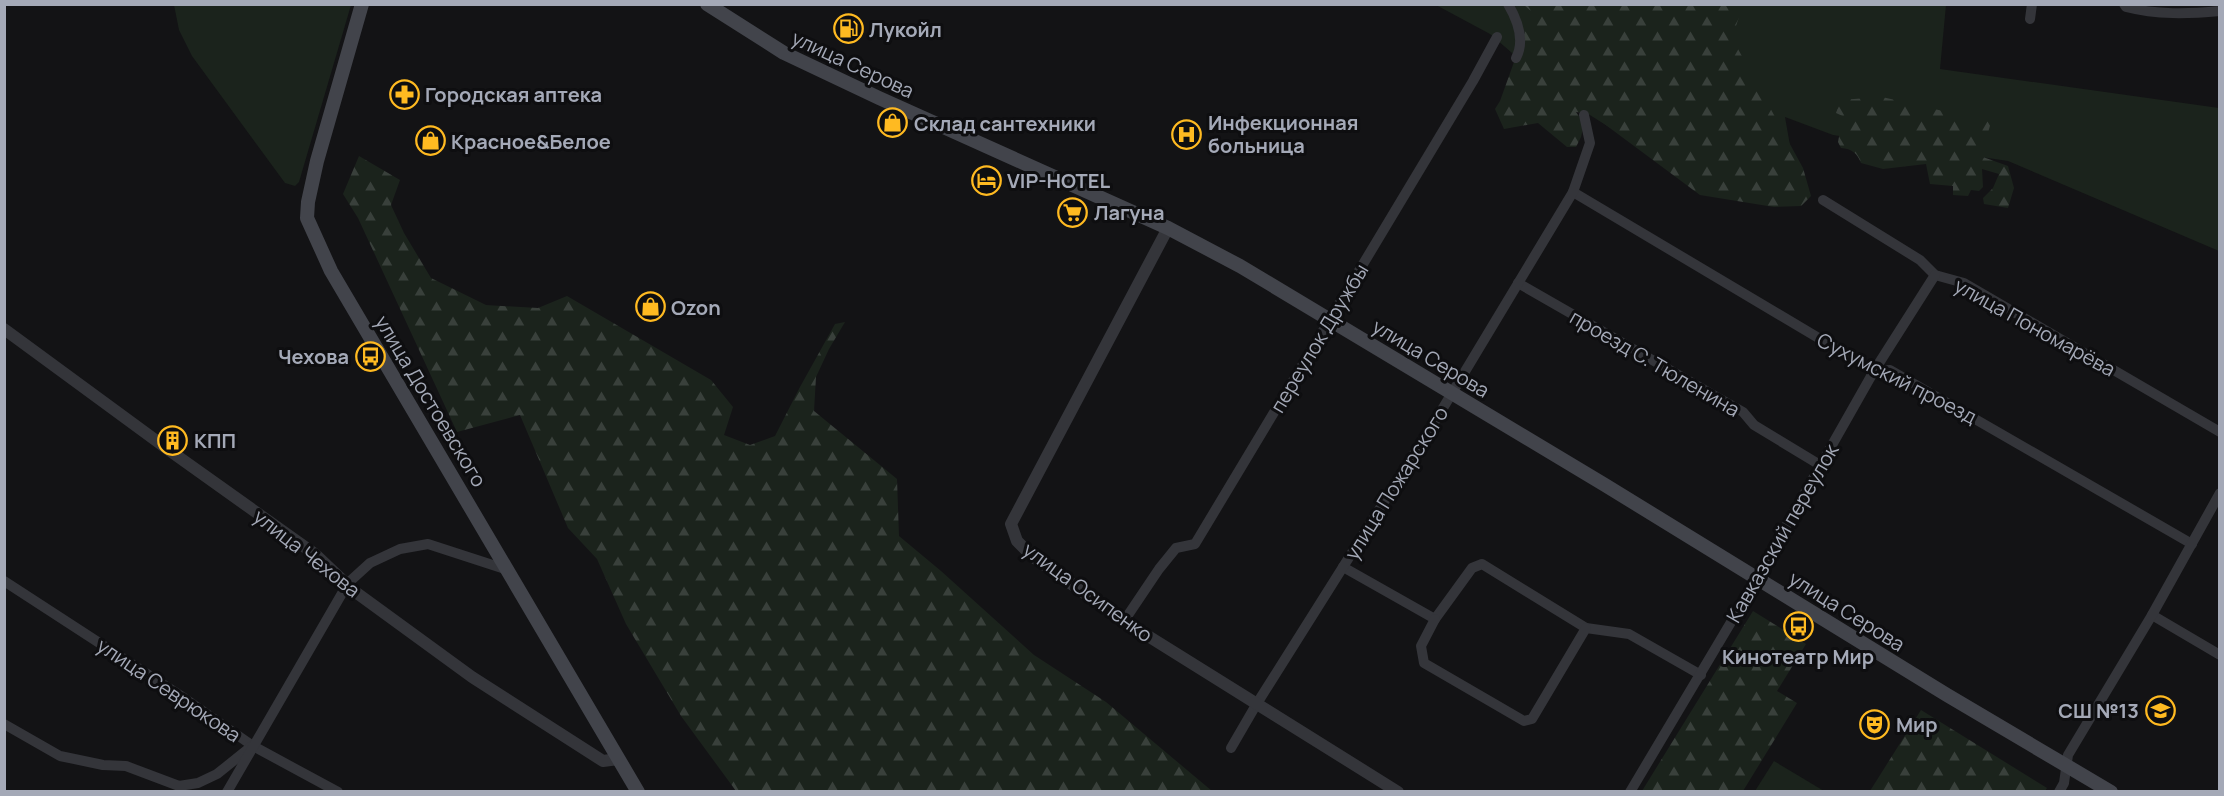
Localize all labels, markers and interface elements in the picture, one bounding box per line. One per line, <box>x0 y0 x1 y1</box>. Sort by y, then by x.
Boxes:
fuel station icon: Лукойл <box>832 13 864 45</box>
place label: Лукойл <box>869 16 942 43</box>
street label: улица Серова <box>787 24 919 104</box>
pharmacy icon: Городская аптека <box>388 78 420 110</box>
place label: Городская аптека <box>425 81 602 108</box>
shop icon: Склад сантехники <box>877 107 909 139</box>
place label: Инфекционная больница <box>1208 109 1358 159</box>
place label: Склад сантехники <box>914 110 1096 137</box>
hospital icon: Инфекционная больница <box>1171 118 1203 150</box>
shop icon: Красное&Белое <box>414 125 446 157</box>
place label: Красное&Белое <box>451 128 611 155</box>
hotel icon: VIP-HOTEL <box>970 164 1002 196</box>
place label: VIP-HOTEL <box>1007 167 1110 194</box>
supermarket icon: Лагуна <box>1057 196 1089 228</box>
place label: Лагуна <box>1094 199 1164 226</box>
street label: переулок Дружбы <box>1264 258 1374 418</box>
street label: улица Пономарёва <box>1950 272 2120 382</box>
shop icon: Ozon <box>634 291 666 323</box>
place label: Ozon <box>671 294 721 321</box>
street label: проезд С. Тюленина <box>1565 303 1745 423</box>
street label: улица Достоевского <box>369 310 493 492</box>
street label: улица Серова <box>1367 312 1495 404</box>
street label: Сухумский проезд <box>1812 326 1982 430</box>
bus stop icon: Чехова <box>354 340 386 372</box>
place label: Чехова <box>278 343 349 370</box>
street label: улица Пожарского <box>1338 401 1454 565</box>
building icon: КПП <box>157 424 189 456</box>
place label: КПП <box>194 427 236 454</box>
street label: Кавказский переулок <box>1720 438 1845 627</box>
street label: улица Чехова <box>248 503 366 603</box>
street label: улица Осипенко <box>1018 536 1158 648</box>
street label: улица Серова <box>1784 565 1910 657</box>
bus stop icon: Кинотеатр Мир <box>1782 610 1814 642</box>
street label: улица Севрюкова <box>92 632 246 748</box>
place label: Кинотеатр Мир <box>1722 643 1874 670</box>
school or university icon: СШ №13 <box>2144 694 2176 726</box>
place label: СШ №13 <box>2058 697 2139 724</box>
theatre icon: Мир <box>1859 708 1891 740</box>
place label: Мир <box>1896 711 1938 738</box>

